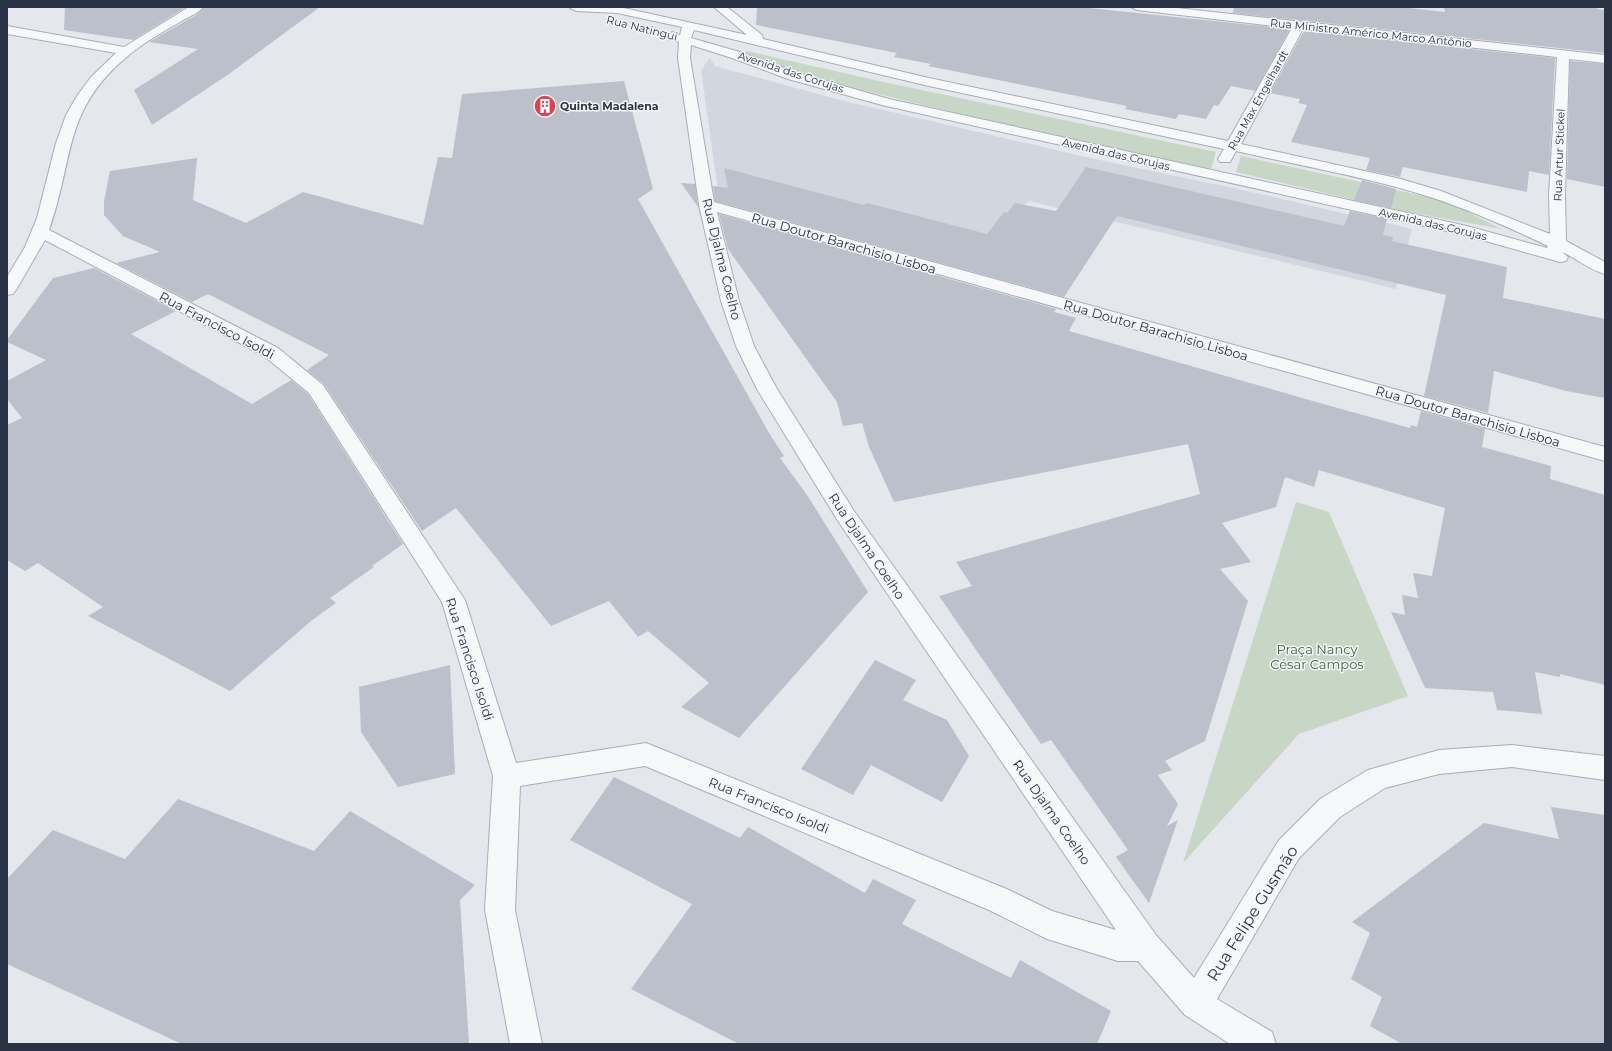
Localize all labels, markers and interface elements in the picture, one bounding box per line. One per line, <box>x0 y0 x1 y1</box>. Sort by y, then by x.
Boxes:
street label: Rua Natingui <box>605 12 679 44</box>
street label: Rua Ministro Américo Marco Antônio <box>1269 15 1473 51</box>
street label: Rua Max Engelhardt <box>1225 47 1292 153</box>
street label: Avenida das Corujas <box>736 48 846 96</box>
building icon: Quinta Madalena <box>532 93 558 119</box>
place label: Quinta Madalena <box>560 99 659 113</box>
street label: Rua Artur Stickel <box>1550 108 1568 202</box>
street label: Avenida das Corujas <box>1061 135 1172 173</box>
street label: Rua Djalma Coelho <box>699 196 745 322</box>
street label: Avenida das Corujas <box>1378 205 1489 243</box>
street label: Rua Doutor Barachisio Lisboa <box>750 209 938 277</box>
street label: Rua Francisco Isoldi <box>157 288 277 362</box>
street label: Rua Doutor Barachisio Lisboa <box>1062 296 1250 364</box>
street label: Rua Doutor Barachisio Lisboa <box>1374 382 1562 450</box>
street label: Rua Djalma Coelho <box>825 490 909 602</box>
street label: Rua Francisco Isoldi <box>443 595 497 723</box>
park label: Praça Nancy César Campos <box>1270 641 1364 672</box>
street label: Rua Djalma Coelho <box>1010 756 1094 868</box>
street label: Rua Francisco Isoldi <box>706 774 832 836</box>
street label: Rua Felipe Gusmão <box>1203 842 1302 985</box>

